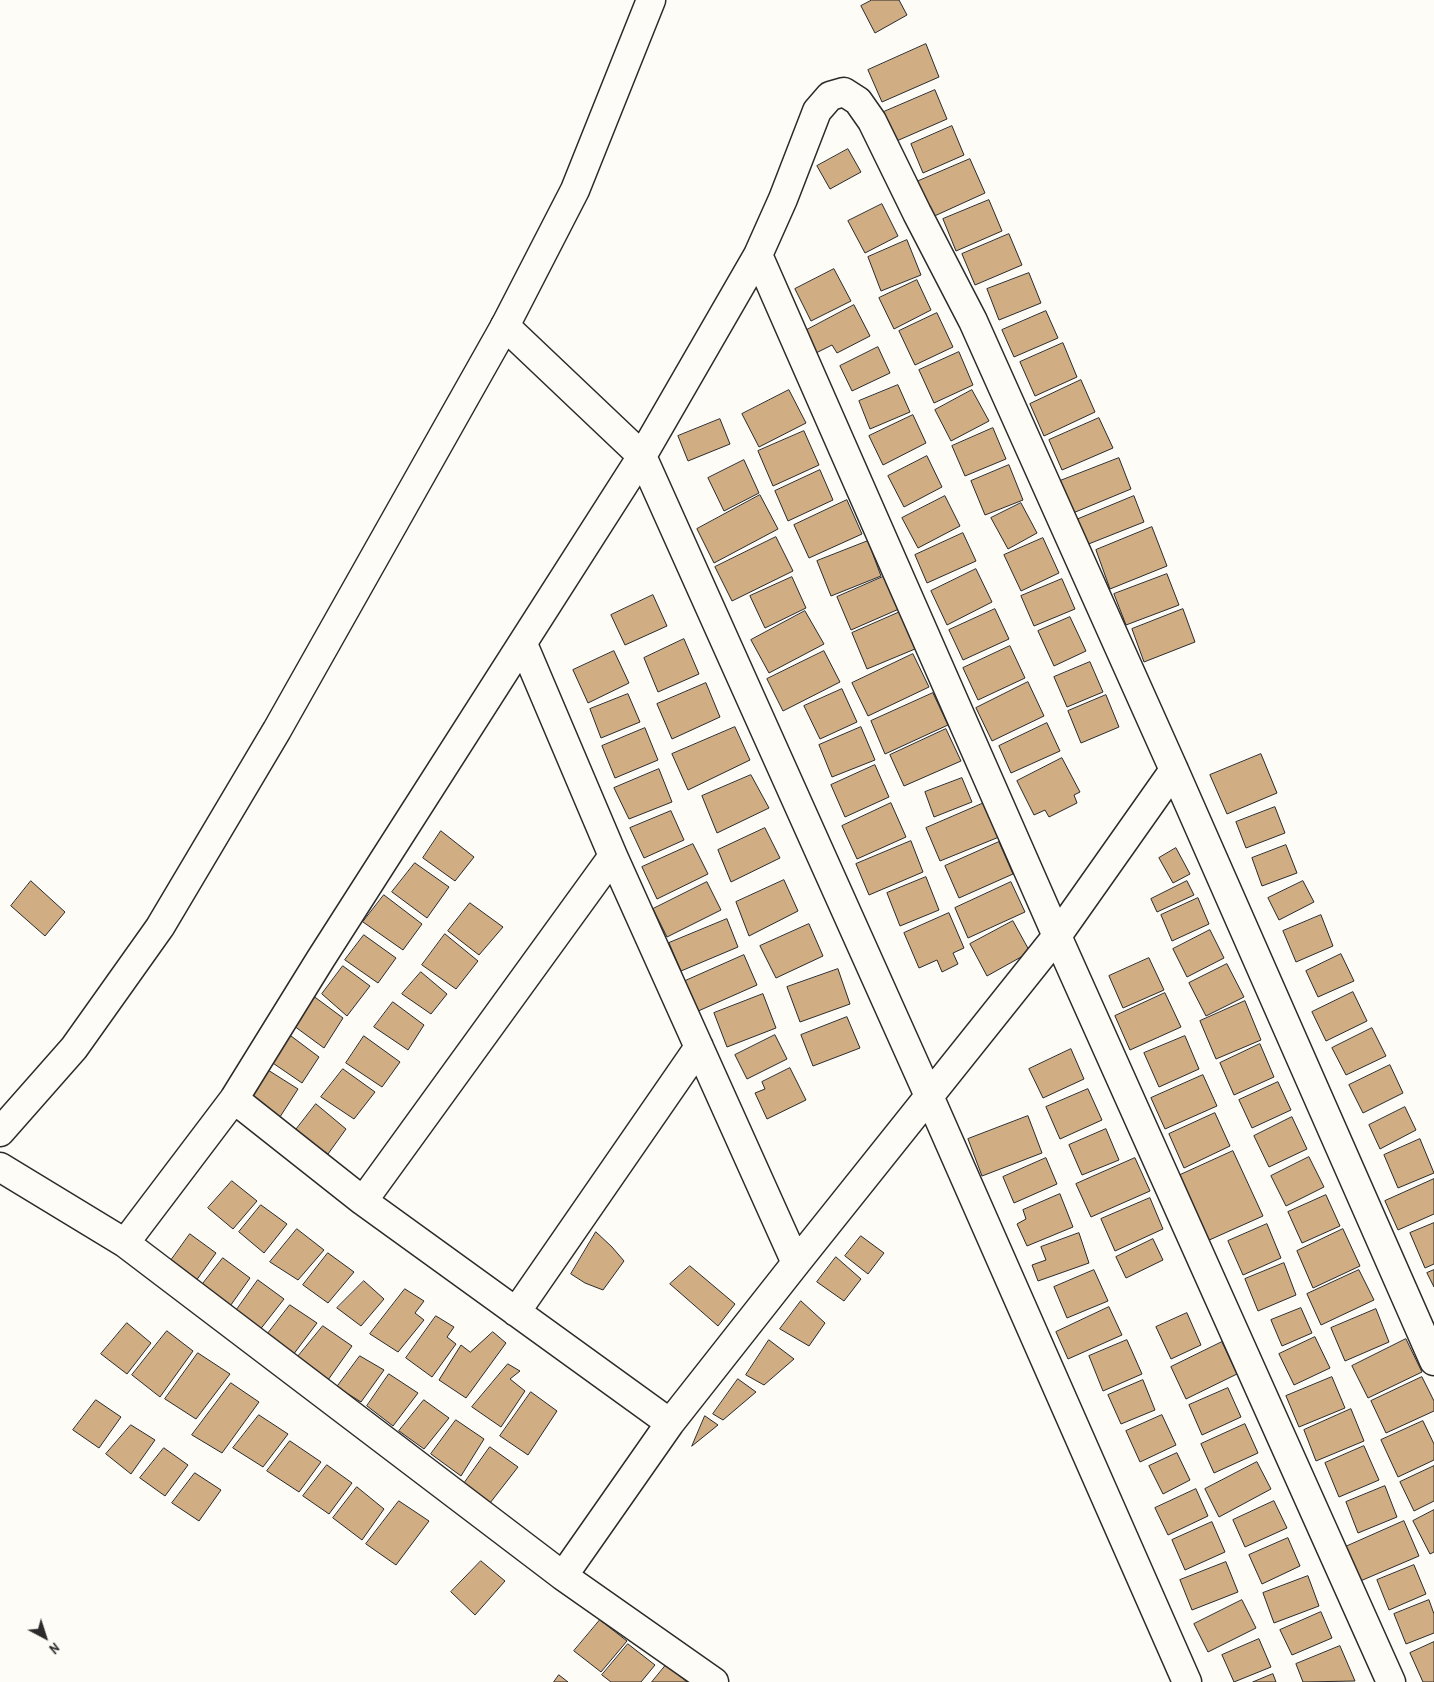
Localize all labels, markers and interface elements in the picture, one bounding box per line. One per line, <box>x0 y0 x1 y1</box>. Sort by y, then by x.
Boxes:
north arrow <box>20 1612 70 1662</box>
text: N <box>46 1639 64 1659</box>

